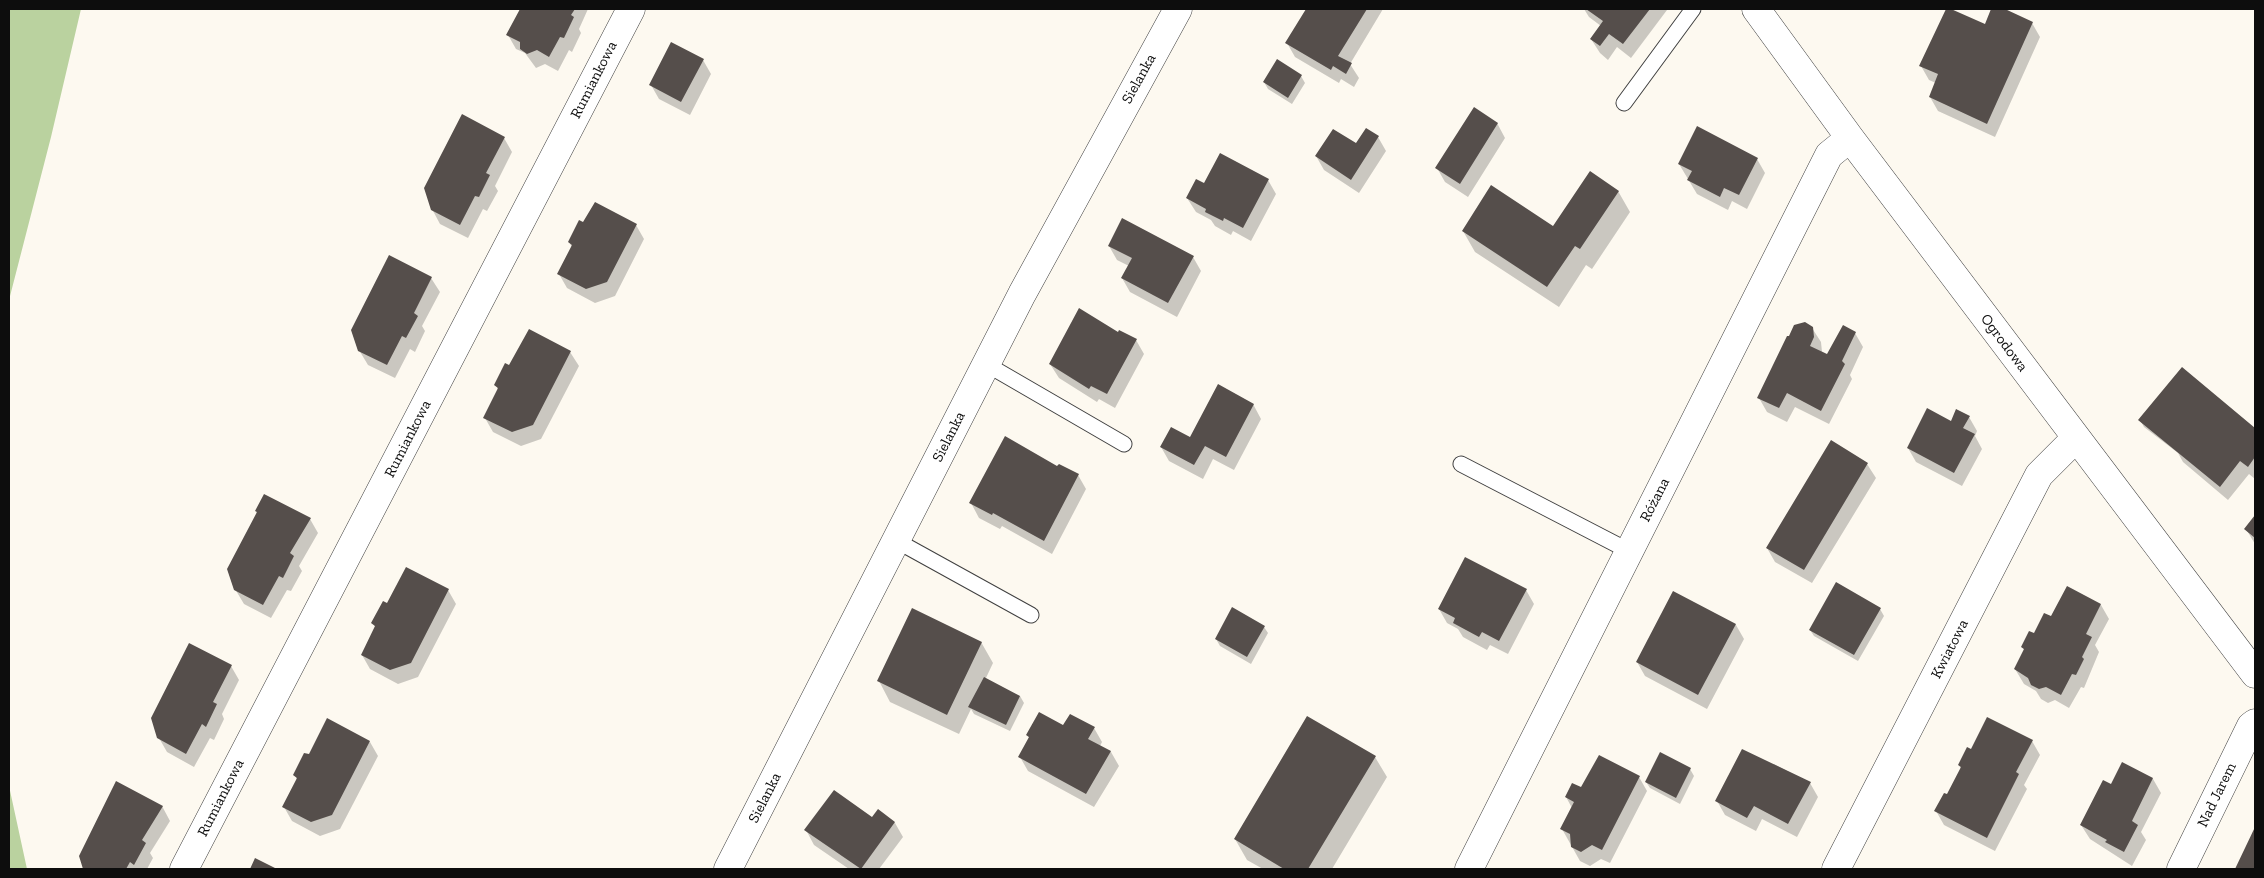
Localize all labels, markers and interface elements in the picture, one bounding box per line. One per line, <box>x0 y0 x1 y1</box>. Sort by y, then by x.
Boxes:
street label: Rumiankowa <box>567 38 621 122</box>
street label: Sielanka <box>1118 51 1160 107</box>
street label: Ogrodowa <box>1976 311 2032 375</box>
street label: Rumiankowa <box>381 397 435 481</box>
street label: Sielanka <box>929 409 969 465</box>
street label: Różana <box>1636 475 1674 525</box>
street label: Kwiatowa <box>1927 616 1973 682</box>
street label: Rumiankowa <box>194 756 248 840</box>
street label: Nad Jarem <box>2194 760 2240 830</box>
street label: Sielanka <box>745 770 785 826</box>

